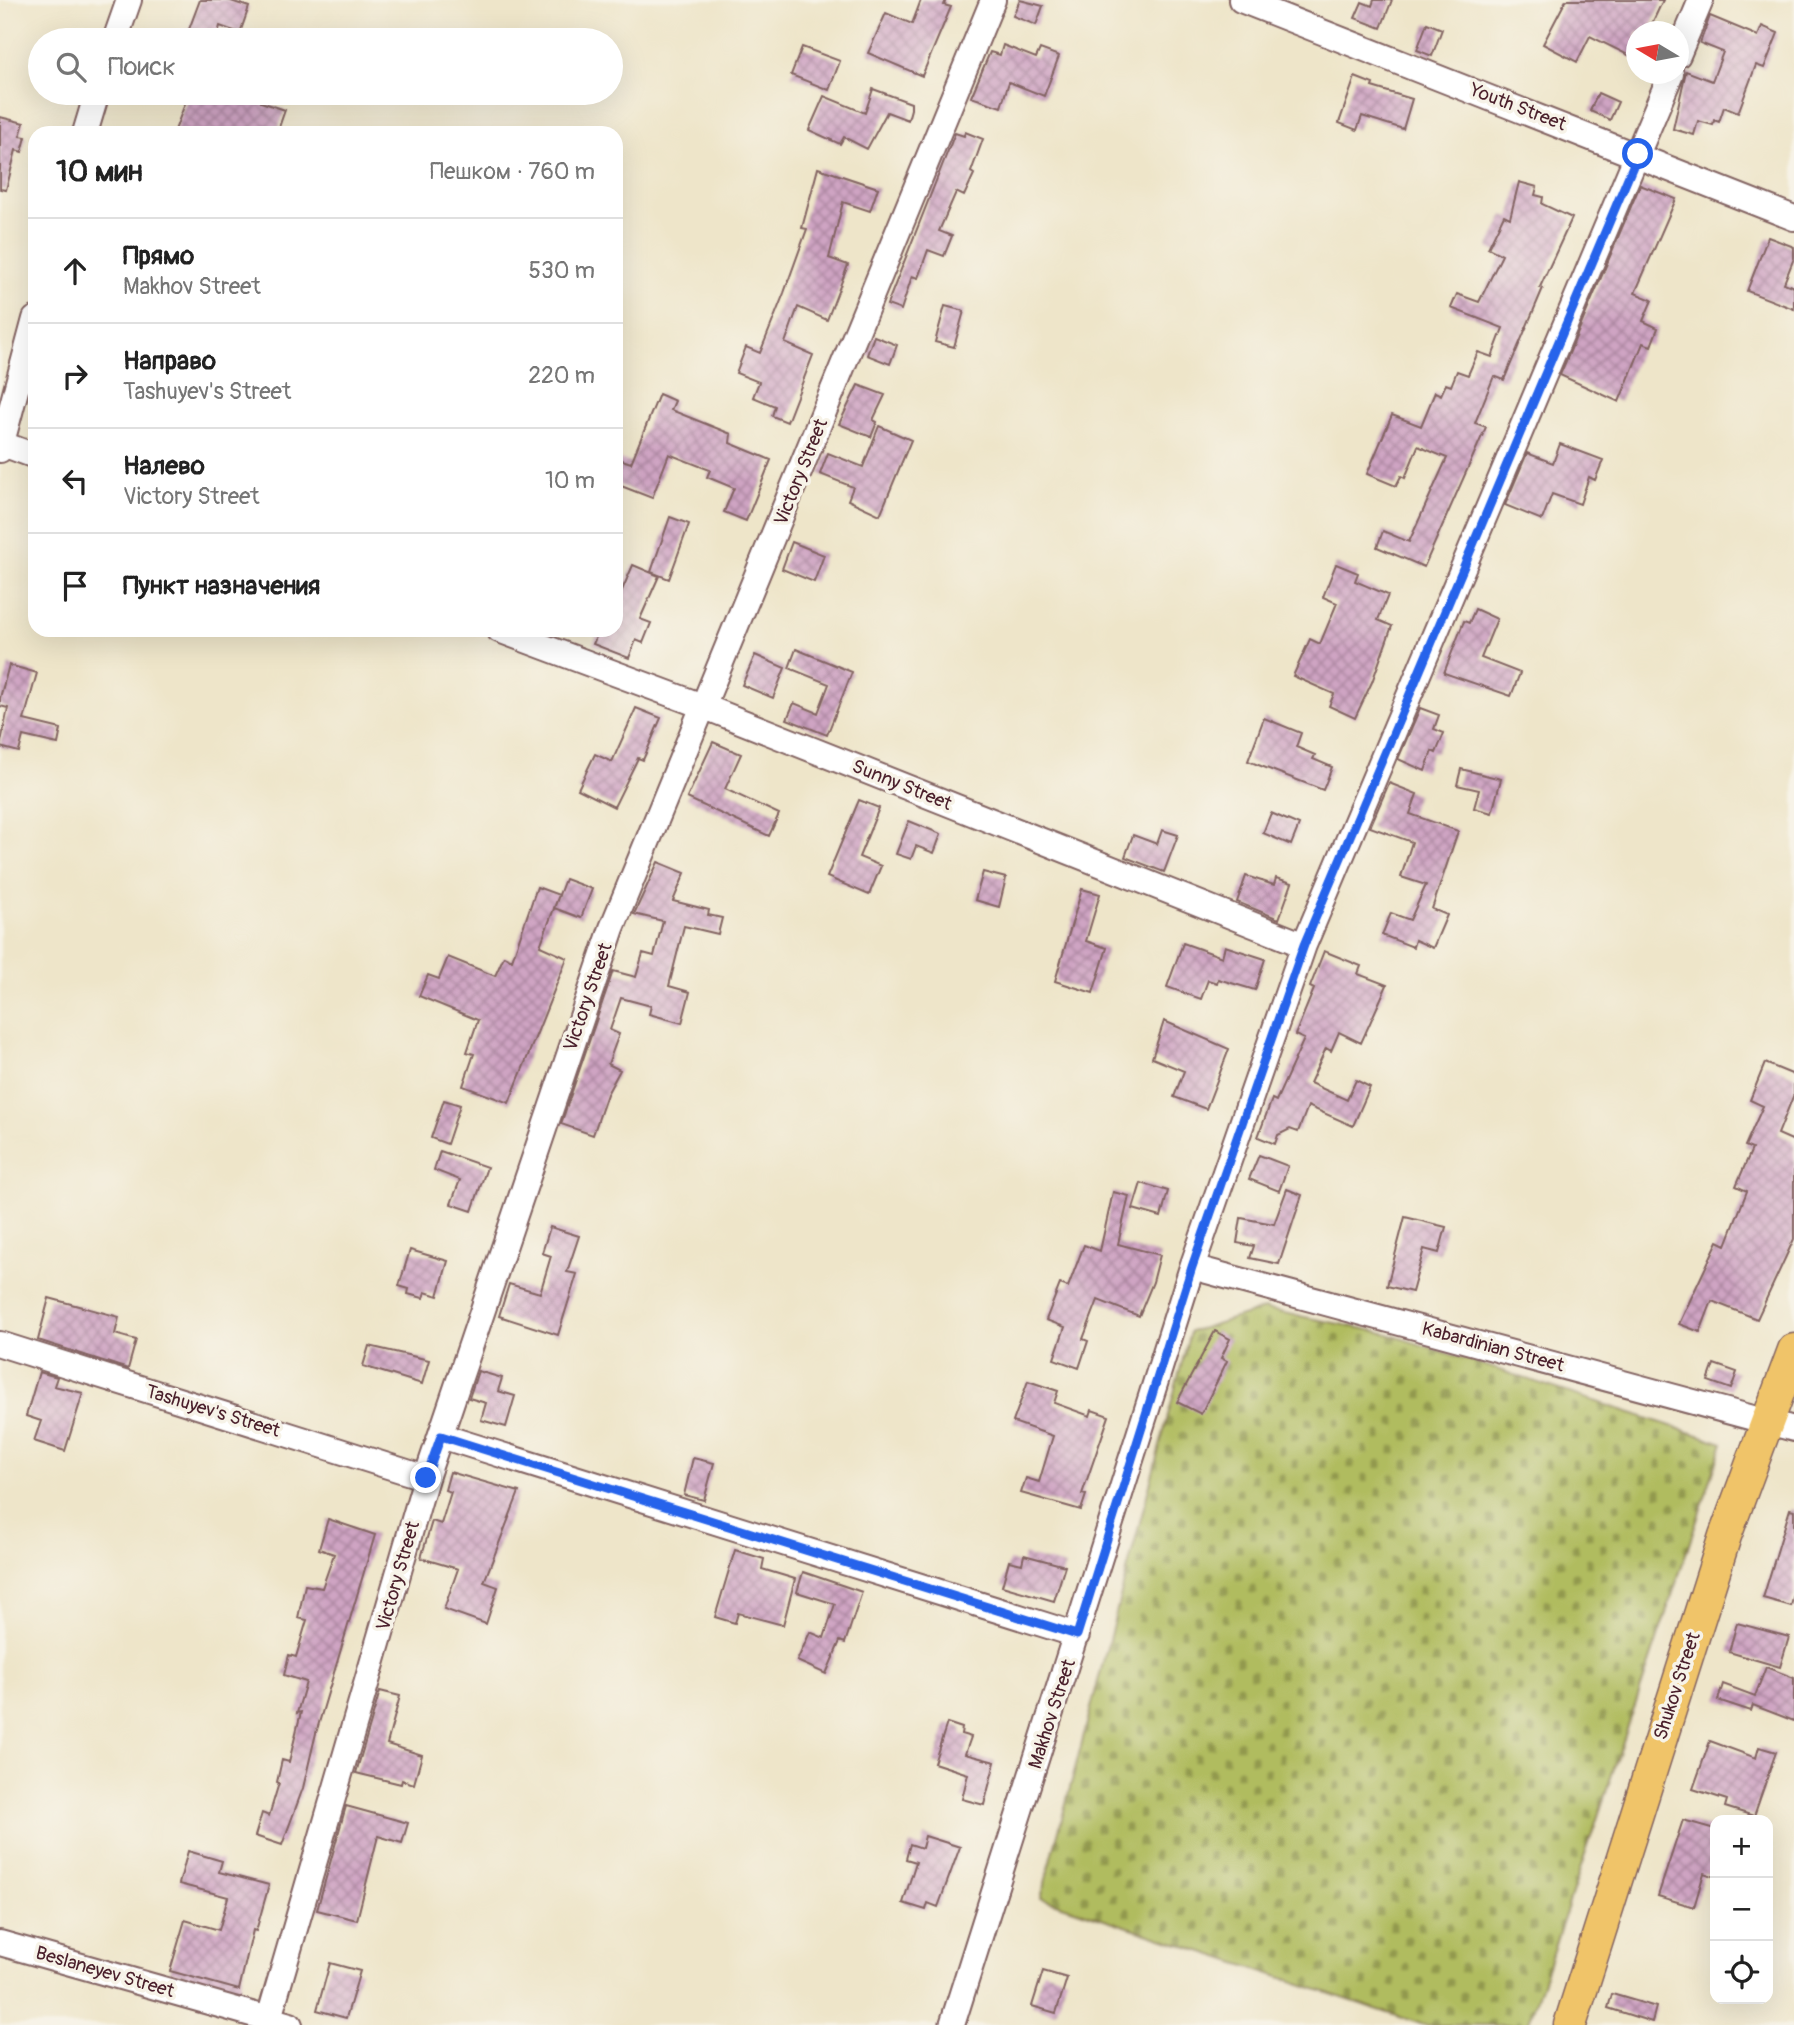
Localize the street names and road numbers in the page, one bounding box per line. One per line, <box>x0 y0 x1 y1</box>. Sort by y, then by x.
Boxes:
street label: Youth Street <box>1465 77 1570 136</box>
street label: Victory Street <box>769 415 833 529</box>
street label: Sunny Street <box>849 754 956 816</box>
street label: Victory Street <box>558 939 618 1054</box>
street label: Kabardinian Street <box>1419 1316 1567 1378</box>
street label: Tashuyev's Street <box>143 1379 283 1443</box>
street label: Victory Street <box>371 1518 425 1634</box>
street label: Shukov Street <box>1648 1629 1706 1743</box>
street label: Makhov Street <box>1023 1656 1081 1772</box>
street label: Beslaneyev Street <box>33 1941 177 2003</box>

